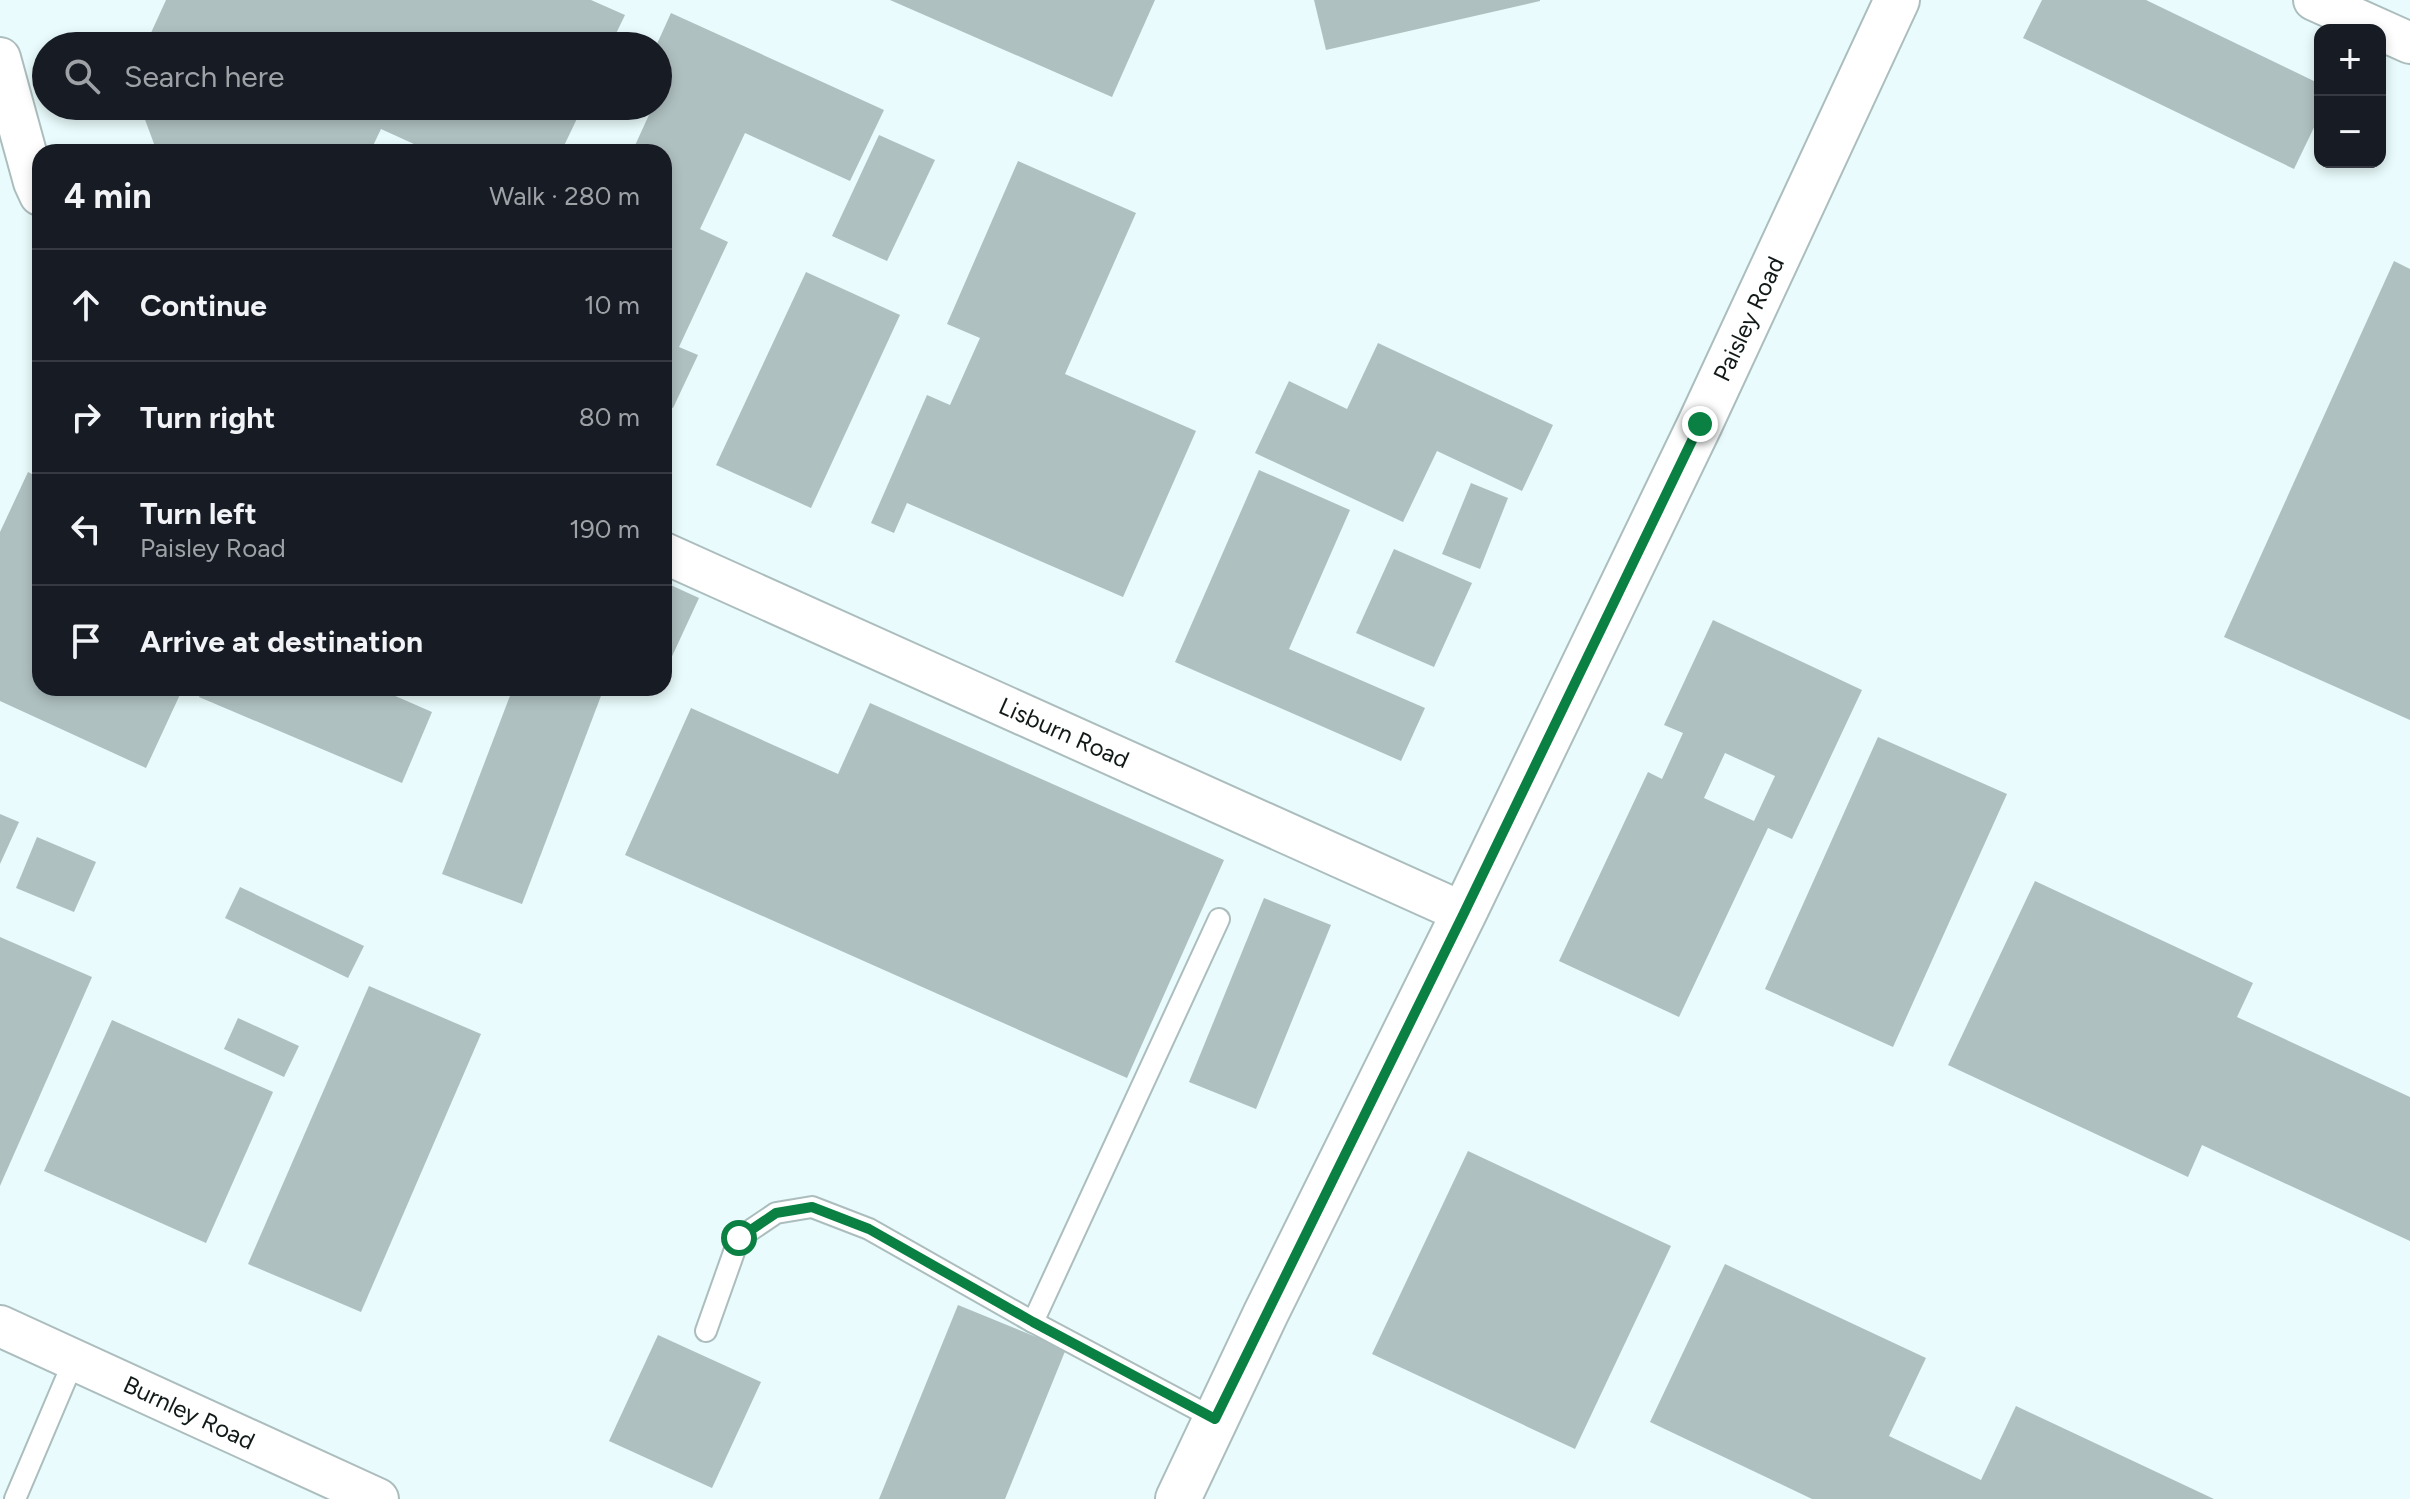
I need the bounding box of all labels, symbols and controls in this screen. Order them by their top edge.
map controls [2314,24,2386,168]
button: + [2314,24,2386,96]
search box [32,32,672,120]
icon: search [60,54,104,98]
text: Search here [124,58,284,95]
button: − [2314,96,2386,168]
text: 4 min [64,176,151,217]
text: Walk · 280 m [489,180,640,212]
street label: Paisley Road [1707,252,1790,386]
icon: ahead [64,283,108,327]
text: Continue [140,287,267,324]
text: 10 m [584,289,640,321]
icon: right [64,395,108,439]
text: Turn right [140,399,275,436]
text: 80 m [579,401,640,433]
route end [1682,406,1718,442]
text: Turn left [140,495,257,532]
icon: left [64,507,108,551]
text: 190 m [569,513,640,545]
text: Paisley Road [140,532,286,564]
icon: arrive [64,619,108,663]
text: Arrive at destination [140,623,423,660]
street label: Lisburn Road [995,691,1134,774]
route start [721,1220,757,1256]
street label: Burnley Road [119,1370,259,1456]

